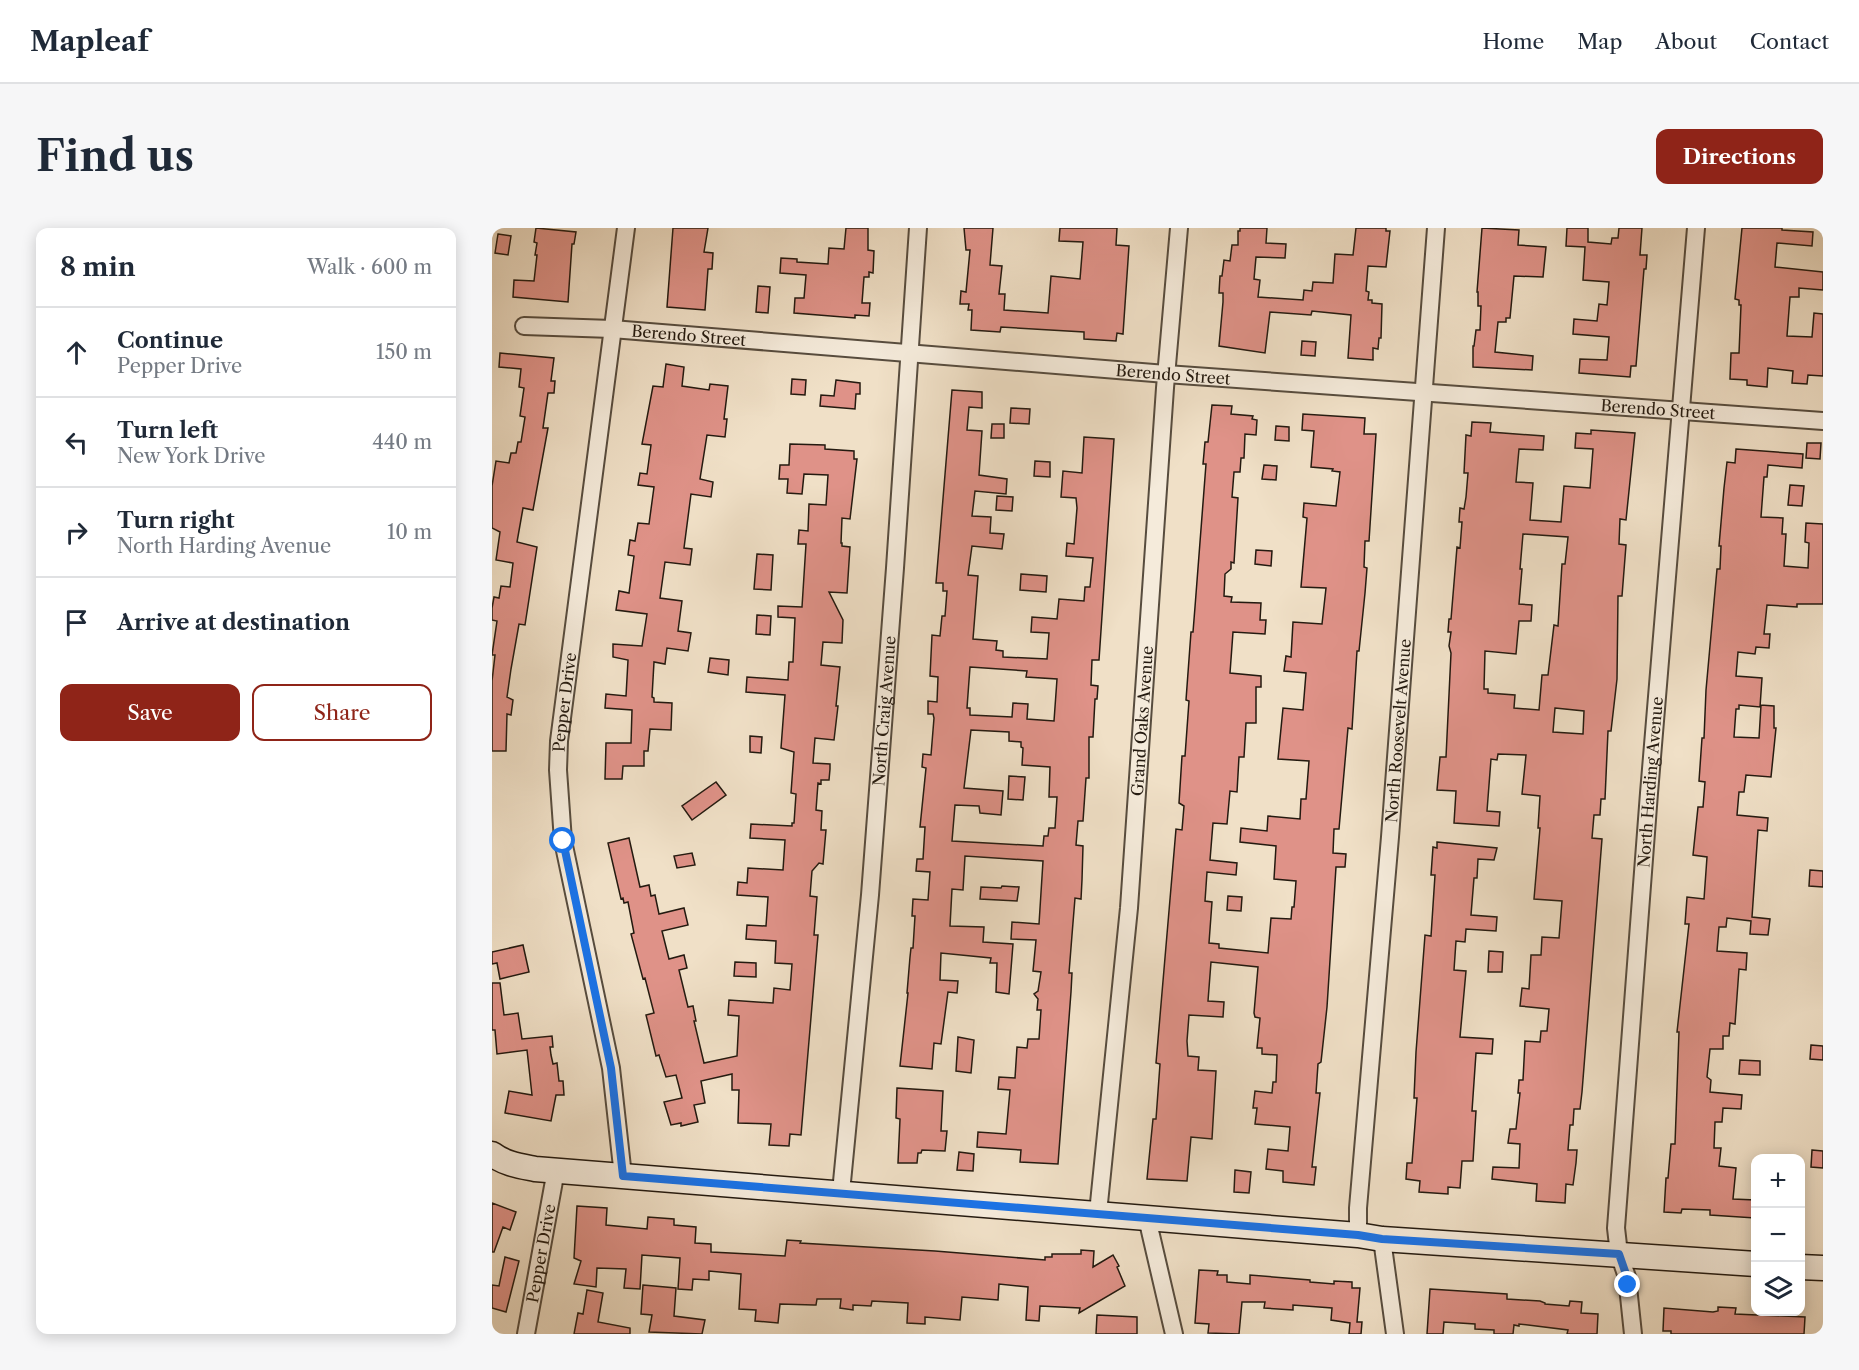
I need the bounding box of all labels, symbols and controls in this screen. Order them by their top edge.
text: Mapleaf [30,24,149,58]
text: Home [1483,29,1544,54]
text: Map [1577,29,1622,54]
text: About [1655,29,1717,54]
text: Contact [1750,29,1829,54]
button: Directions [1656,129,1823,184]
text: Find us [36,130,194,182]
text: 8 min [60,251,136,283]
text: Walk · 600 m [307,255,432,279]
street label: Berendo Street [631,321,747,350]
text: Continue [117,327,223,354]
icon: ahead [60,336,93,369]
text: 150 m [376,340,432,364]
text: Pepper Drive [117,354,242,378]
street label: Berendo Street [1115,360,1231,389]
street label: Berendo Street [1600,395,1716,423]
text: Turn left [117,417,218,444]
icon: left [60,426,93,459]
text: 440 m [372,430,432,454]
text: New York Drive [117,444,265,468]
text: Turn right [117,507,235,534]
icon: right [60,516,93,549]
text: 10 m [387,520,432,544]
text: North Harding Avenue [117,534,331,558]
icon: arrive [60,606,93,639]
text: Arrive at destination [117,609,350,636]
street label: North Craig Avenue [868,635,900,787]
street label: North Roosevelt Avenue [1381,638,1415,823]
street label: Grand Oaks Avenue [1127,645,1157,797]
street label: Pepper Drive [549,651,580,752]
button: Save [60,684,240,741]
button: Share [252,684,432,741]
street label: North Harding Avenue [1633,696,1667,868]
route start [549,827,575,853]
map controls [1751,1154,1805,1316]
button: + [1751,1154,1805,1208]
street label: Pepper Drive [522,1202,560,1304]
button: − [1751,1208,1805,1262]
button: layers [1751,1262,1805,1316]
route end [1614,1271,1640,1297]

